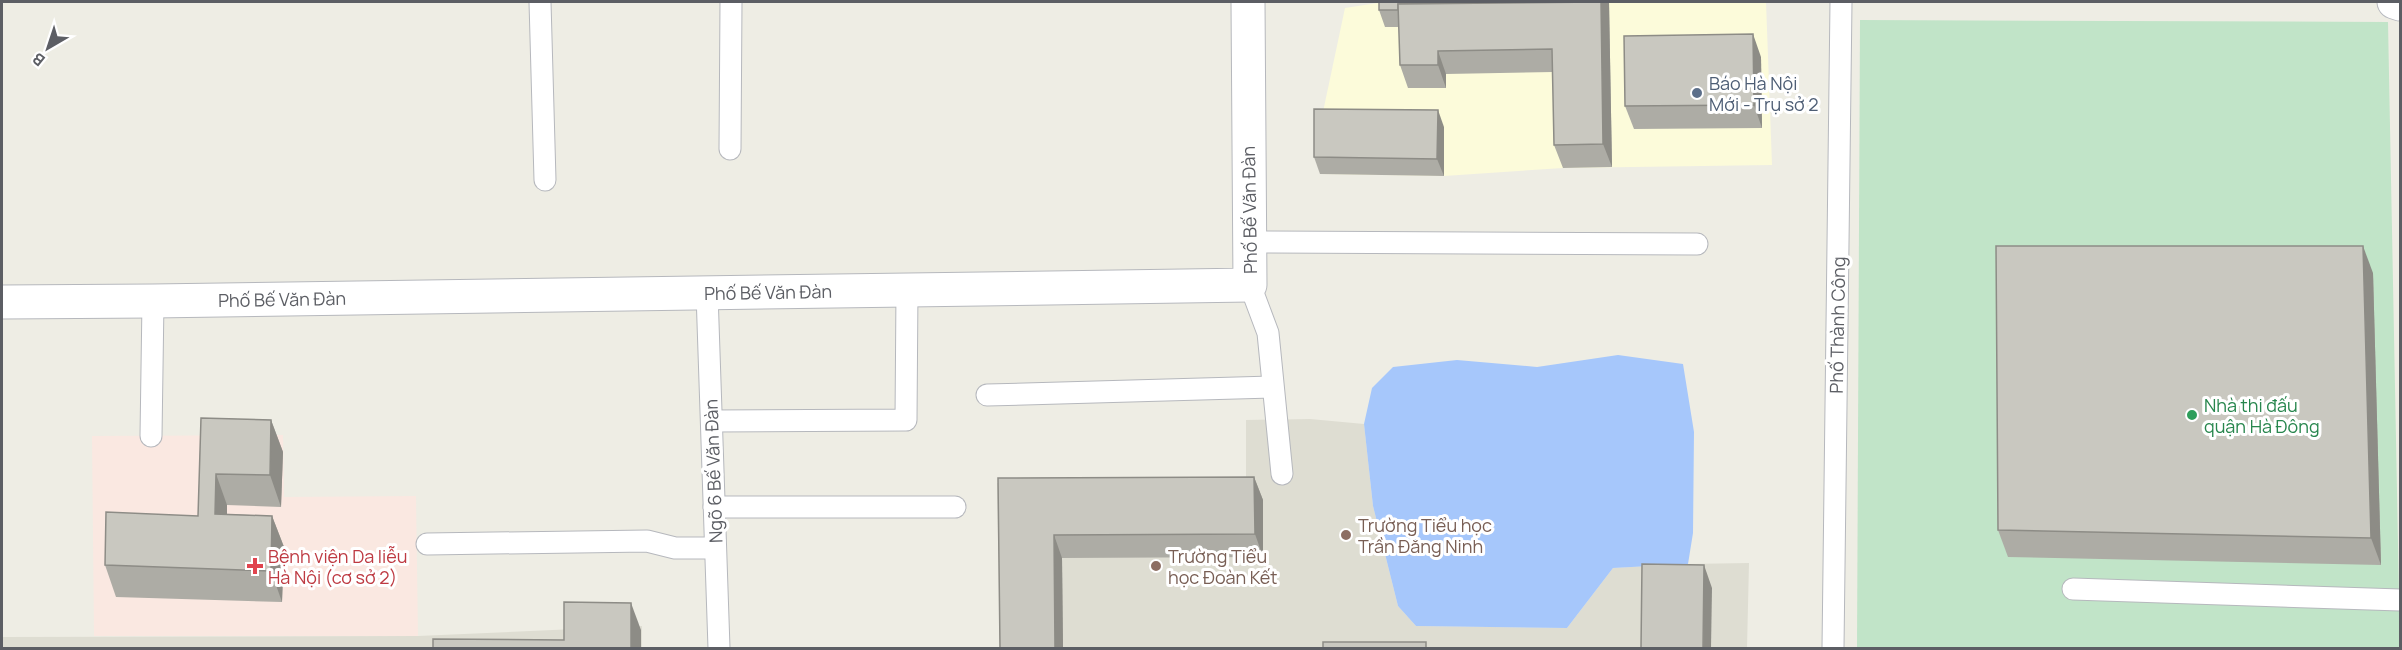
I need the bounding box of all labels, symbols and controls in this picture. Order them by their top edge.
north arrow [18,18,78,78]
text: B [28,48,49,71]
place label: Báo Hà Nội Mới - Trụ sở 2 [1709,71,1819,116]
marker: Báo Hà Nội Mới - Trụ sở 2 [1690,86,1704,100]
street label: Phố Bế Văn Đàn [1236,146,1262,274]
street label: Phố Thành Công [1824,256,1850,394]
street label: Phố Bế Văn Đàn [704,279,832,305]
street label: Phố Bế Văn Đàn [218,286,346,312]
place label: Nhà thi đấu quận Hà Đông [2204,393,2320,438]
street label: Ngõ 6 Bế Văn Đàn [698,399,728,543]
marker: Nhà thi đấu quận Hà Đông [2185,408,2199,422]
place label: Trường Tiểu học Trần Đăng Ninh [1358,513,1492,558]
marker: Trường Tiểu học Trần Đăng Ninh [1339,528,1353,542]
place label: Bệnh viện Da liễu Hà Nội (cơ sở 2) [268,544,407,589]
place label: Trường Tiểu học Đoàn Kết [1168,544,1278,589]
marker: Bệnh viện Da liễu Hà Nội (cơ sở 2) [246,557,264,575]
marker: Trường Tiểu học Đoàn Kết [1149,559,1163,573]

